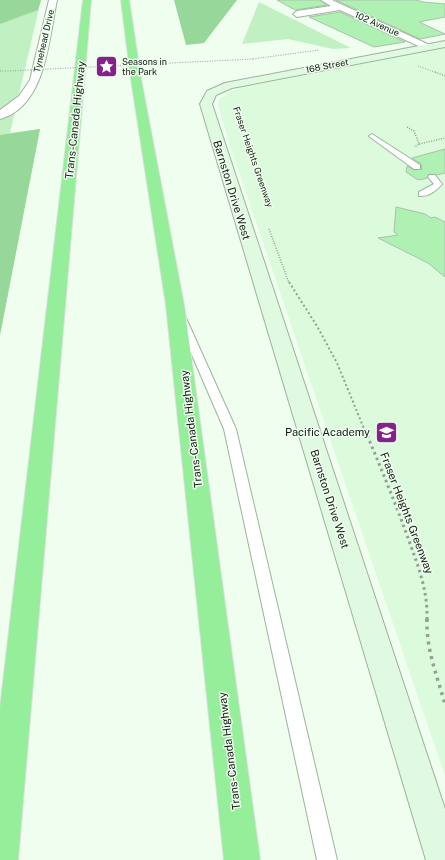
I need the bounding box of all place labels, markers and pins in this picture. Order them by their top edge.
place icon: Seasons in the Park [94,54,120,80]
place label: Seasons in the Park [122,56,167,77]
school or university icon: Pacific Academy [373,419,399,445]
place label: Pacific Academy [285,426,370,438]

